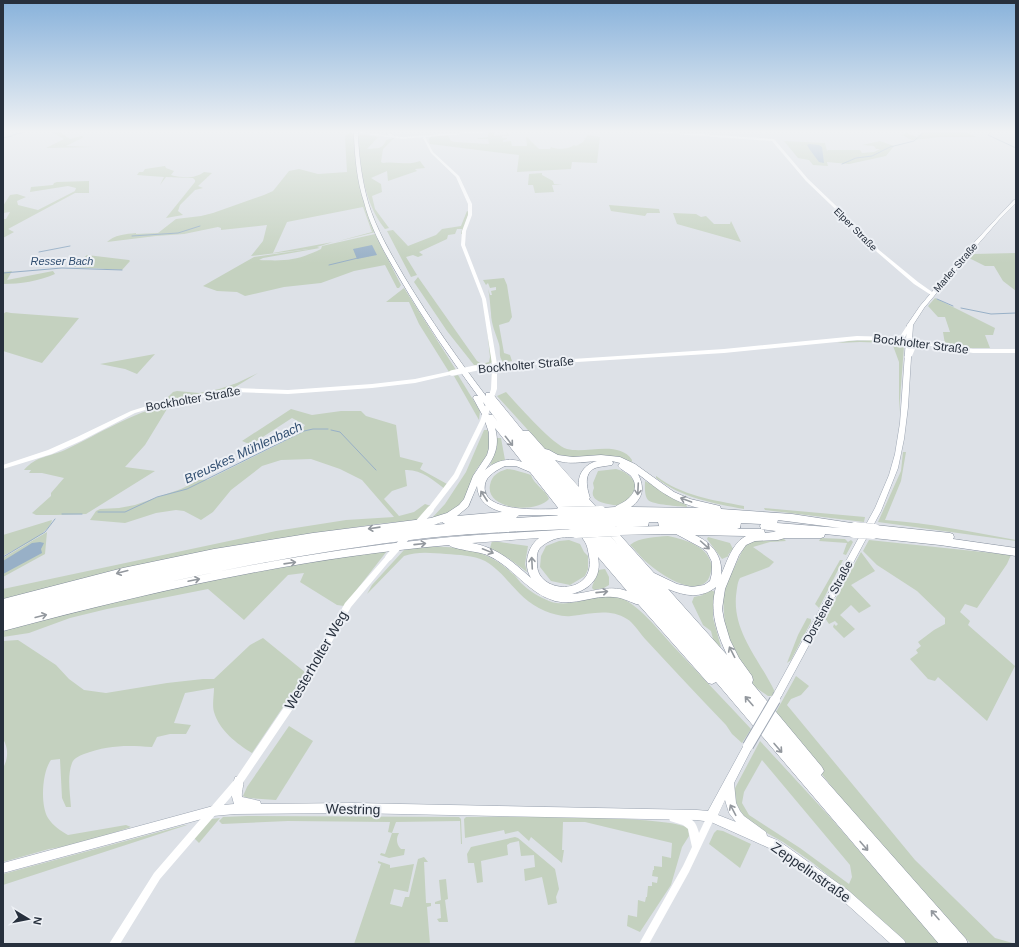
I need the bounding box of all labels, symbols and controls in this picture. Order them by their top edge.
street label: Elper Straße [832,206,880,253]
street label: Marler Straße [931,240,980,294]
water label: Resser Bach [31,255,93,267]
street label: Bockholter Straße [872,331,970,357]
street label: Bockholter Straße [478,354,575,376]
street label: Bockholter Straße [144,384,242,414]
water label: Breuskes Mühlenbach [182,418,305,486]
one-way arrow [504,436,513,446]
one-way arrow [634,482,641,495]
one-way arrow [480,491,488,502]
one-way arrow [680,496,692,504]
one-way arrow [368,524,381,532]
one-way arrow [413,540,426,548]
one-way arrow [700,541,710,550]
one-way arrow [481,548,493,556]
one-way arrow [529,557,536,570]
street label: Dorstener Straße [800,558,856,646]
one-way arrow [283,559,296,567]
one-way arrow [116,569,129,576]
one-way arrow [187,576,200,584]
one-way arrow [595,588,608,596]
street label: Westerholter Weg [281,608,351,712]
one-way arrow [34,612,47,619]
one-way arrow [727,647,735,659]
one-way arrow [744,695,753,706]
one-way arrow [774,743,783,753]
street label: Westring [325,801,381,817]
one-way arrow [729,804,736,816]
street label: Zeppelinstraße [768,839,854,905]
one-way arrow [859,841,868,851]
north arrow [8,899,48,939]
one-way arrow [931,909,940,920]
text: N [31,916,44,926]

